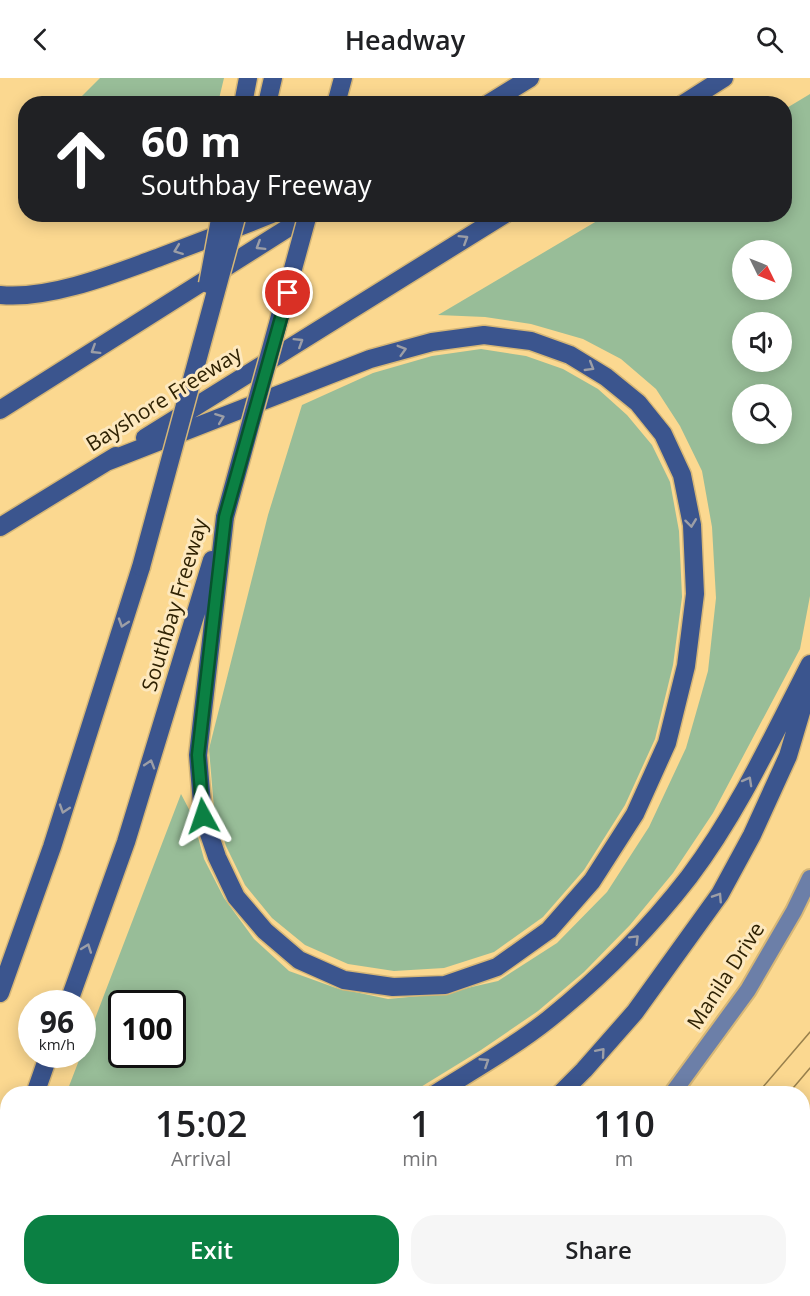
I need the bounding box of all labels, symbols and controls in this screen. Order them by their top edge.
text: Headway [345,21,465,58]
icon: back [24,23,57,56]
icon: search [753,23,786,56]
text: 60 m [141,112,241,169]
icon: ahead [42,120,120,198]
text: Southbay Freeway [141,166,372,203]
one-way arrow [458,235,468,247]
one-way arrow [256,238,266,250]
north arrow [732,240,792,300]
map controls [732,240,792,444]
one-way arrow [173,243,184,255]
pin [262,267,313,318]
icon: arrive [271,276,304,309]
button: sound [732,312,792,372]
one-way arrow [293,338,303,350]
street label: Bayshore Freeway [80,339,247,457]
one-way arrow [91,342,101,354]
one-way arrow [396,345,407,357]
one-way arrow [584,359,594,371]
button: search [732,384,792,444]
one-way arrow [213,413,224,425]
street label: Southbay Freeway [134,514,214,695]
one-way arrow [684,519,696,528]
one-way arrow [118,617,130,628]
one-way arrow [143,759,155,770]
one-way arrow [741,777,752,787]
position arrow [171,784,235,848]
one-way arrow [59,803,72,814]
one-way arrow [711,892,722,903]
street label: Manila Drive [680,916,770,1034]
one-way arrow [628,936,639,947]
one-way arrow [80,944,93,954]
speed limit sign: 100 [108,990,186,1068]
text: 96 [40,1001,74,1042]
text: km/h [39,1034,75,1054]
one-way arrow [594,1048,605,1059]
one-way arrow [479,1058,489,1070]
text: 15:02 [155,1099,247,1148]
text: 1 [410,1099,431,1148]
text: 110 [593,1099,655,1148]
text: Arrival [171,1145,231,1172]
text: min [402,1145,438,1172]
text: m [615,1145,633,1172]
button: Exit [24,1215,399,1284]
button: Share [411,1215,786,1284]

